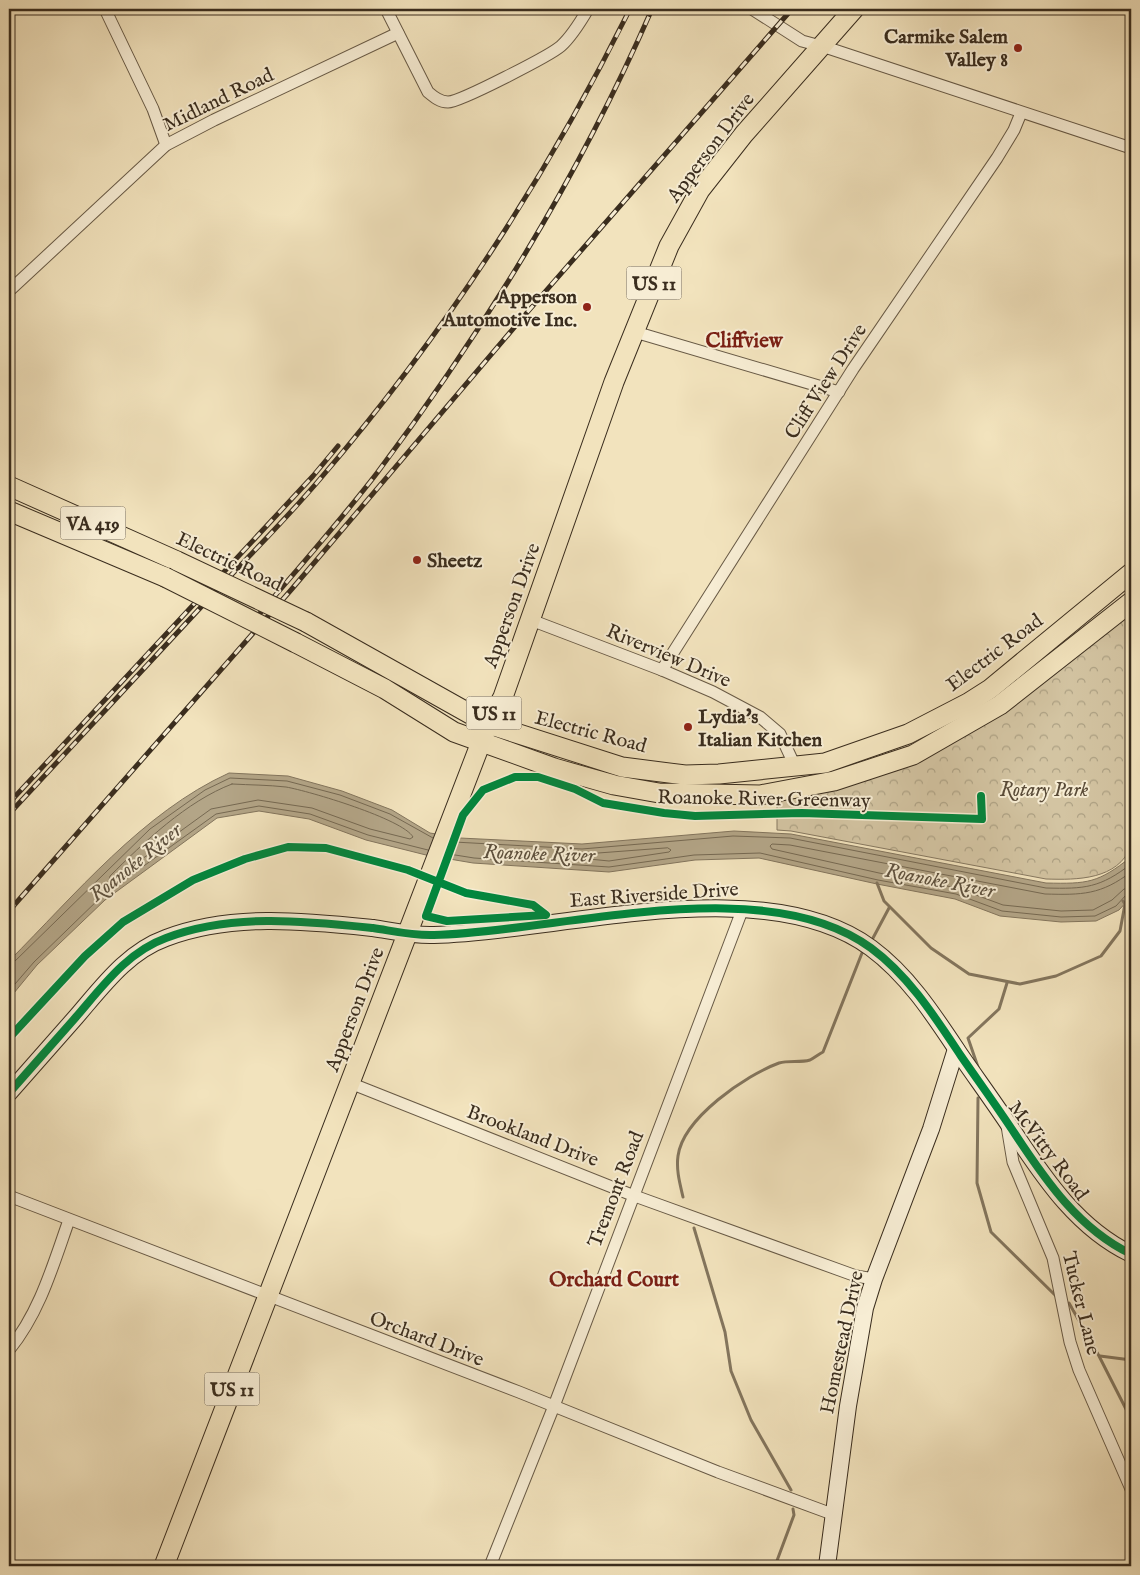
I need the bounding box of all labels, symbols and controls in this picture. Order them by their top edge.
place label: Carmike Salem Valley 8 [884,25,1009,73]
marker: Carmike Salem Valley 8 [1012,42,1024,54]
street label: Midland Road [159,63,278,138]
street label: Apperson Drive [661,88,761,209]
road number: US 11 [626,266,682,300]
place label: Apperson Automotive Inc. [442,285,577,333]
marker: Apperson Automotive Inc. [581,301,593,313]
street label: Cliff View Drive [780,319,873,444]
district label: Cliffview [705,328,784,355]
road number: VA 419 [61,506,126,540]
street label: Electric Road [172,527,287,598]
street label: Apperson Drive [478,540,547,672]
place label: Sheetz [427,549,483,574]
marker: Sheetz [411,554,423,566]
street label: Electric Road [942,609,1048,698]
street label: Riverview Drive [602,619,735,694]
road number: US 11 [466,696,522,730]
place label: Lydia's Italian Kitchen [698,705,822,753]
street label: Electric Road [532,706,650,759]
marker: Lydia's Italian Kitchen [682,721,694,733]
park label: Rotary Park [1000,778,1088,803]
street label: Roanoke River Greenway [657,785,871,814]
water label: Roanoke River [84,817,188,909]
water label: Roanoke River [483,839,596,870]
water label: Roanoke River [882,858,998,906]
street label: East Riverside Drive [569,877,740,914]
street label: Apperson Drive [320,944,391,1076]
street label: McVitty Road [1002,1096,1094,1206]
street label: Brookland Drive [463,1100,602,1173]
street label: Tremont Road [583,1127,650,1251]
street label: Tucker Lane [1056,1249,1105,1358]
district label: Orchard Court [549,1267,680,1294]
street label: Homestead Drive [815,1269,870,1416]
street label: Orchard Drive [366,1306,487,1373]
road number: US 11 [204,1372,260,1406]

